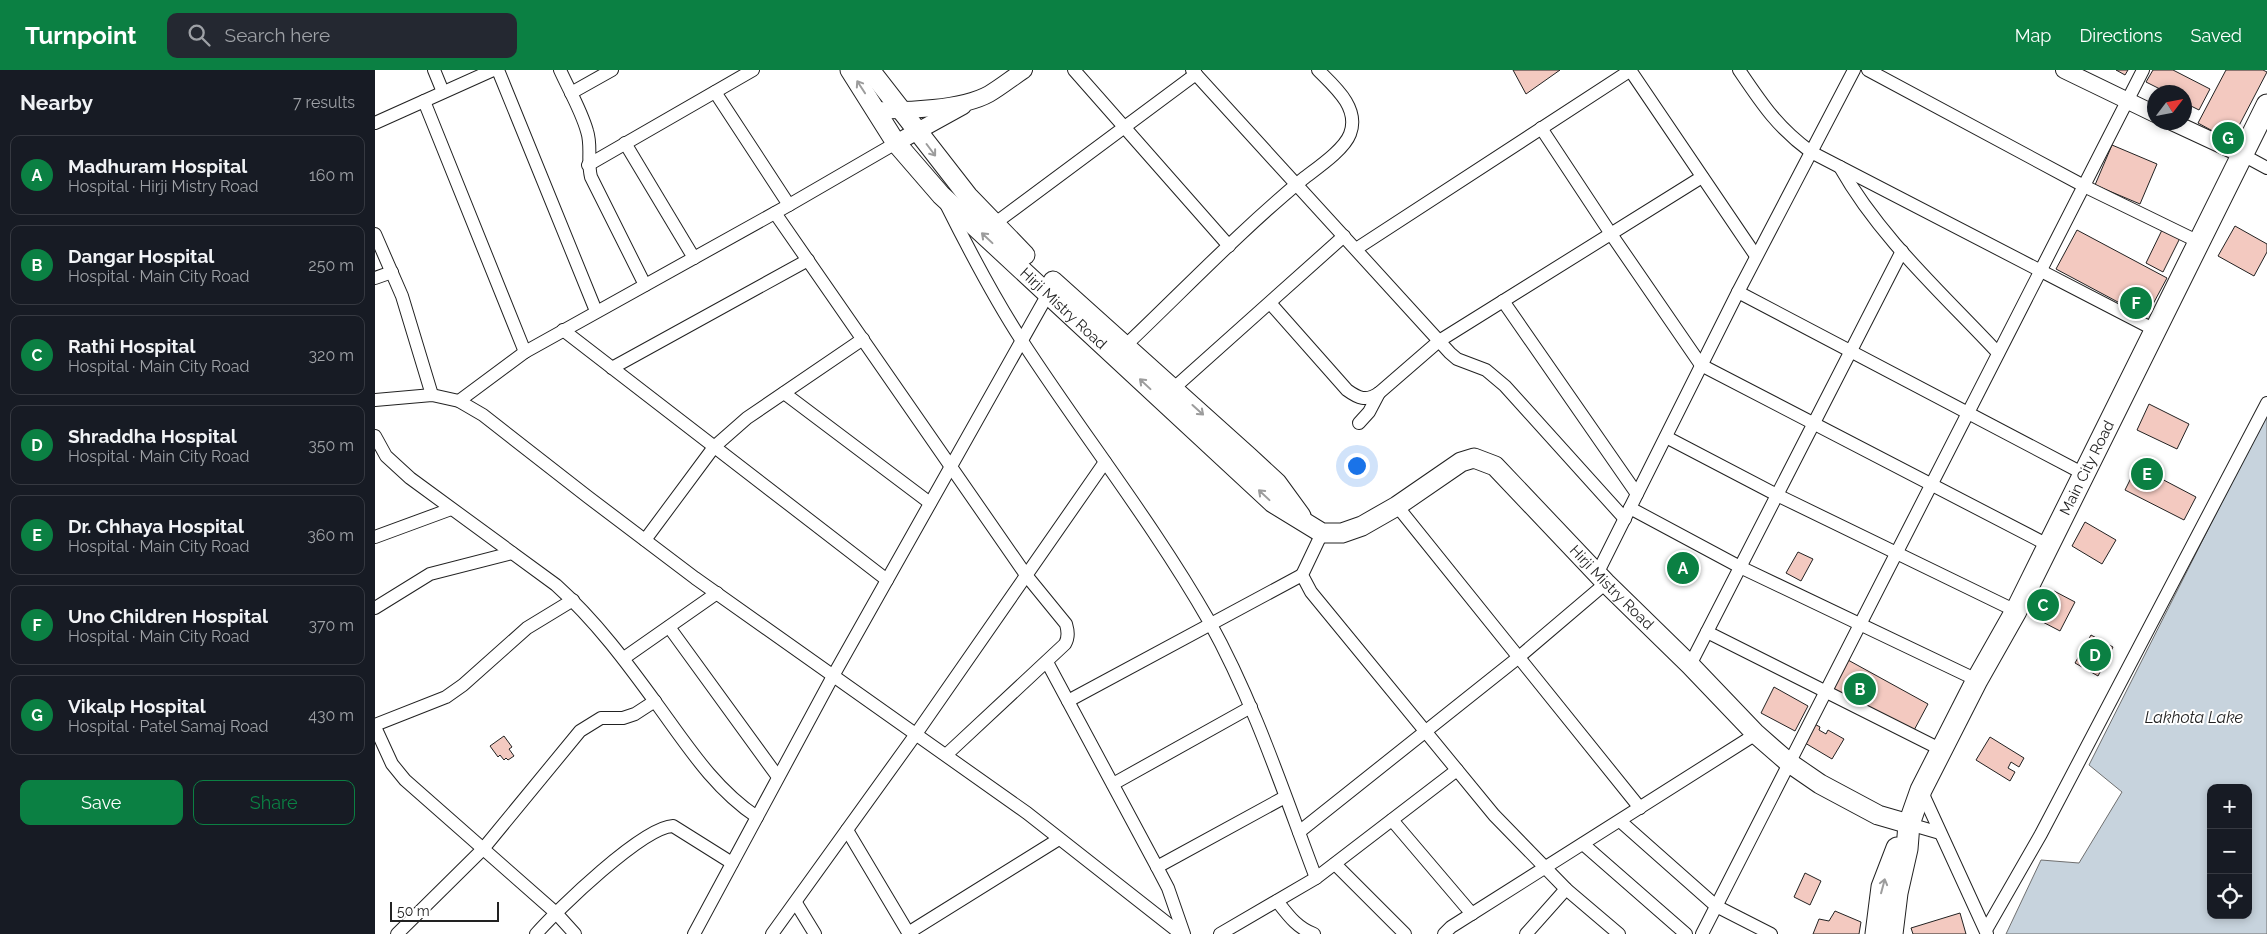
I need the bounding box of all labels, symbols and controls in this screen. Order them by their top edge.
search box [167,13,517,58]
text: Turnpoint [25,21,137,50]
icon: search [185,21,213,49]
text: Search here [225,24,330,46]
text: Map [2015,25,2051,46]
text: Directions [2079,25,2163,46]
text: Saved [2191,25,2242,46]
one-way arrow [856,81,866,95]
north arrow [2147,85,2192,130]
text: Nearby [20,90,93,115]
text: 7 results [293,93,355,112]
pin: G [2212,119,2244,157]
one-way arrow [926,143,936,157]
text: Madhuram Hospital [68,155,247,177]
text: A [32,166,42,185]
text: 160 m [309,166,354,185]
text: Hospital · Hirji Mistry Road [68,177,258,196]
one-way arrow [981,232,994,244]
text: Dangar Hospital [68,245,214,267]
text: B [32,256,42,275]
text: 250 m [308,256,354,275]
street label: Hirji Mistry Road [1016,264,1110,353]
text: Hospital · Main City Road [68,267,250,286]
pin: F [2120,284,2152,322]
text: Rathi Hospital [68,335,195,357]
text: C [32,346,42,365]
text: 320 m [309,346,354,365]
text: Hospital · Main City Road [68,357,250,376]
one-way arrow [1138,378,1151,390]
one-way arrow [1191,404,1204,416]
street label: Main City Road [2056,418,2118,518]
text: Shraddha Hospital [68,425,237,447]
text: D [31,436,43,455]
text: 350 m [308,436,354,455]
text: Hospital · Main City Road [68,447,250,466]
your location [1344,453,1370,479]
pin: E [2131,455,2163,493]
one-way arrow [1257,489,1270,501]
text: Dr. Chhaya Hospital [68,515,244,537]
text: E [32,526,42,545]
text: 360 m [307,526,354,545]
text: Hospital · Main City Road [68,537,250,556]
street label: Hirji Mistry Road [1566,541,1657,633]
pin: A [1667,549,1699,587]
pin: C [2027,586,2059,624]
text: Uno Children Hospital [68,605,268,627]
text: F [32,616,42,635]
text: 370 m [308,616,354,635]
text: Hospital · Main City Road [68,627,250,646]
pin: D [2079,636,2111,674]
pin: B [1844,670,1876,708]
text: Vikalp Hospital [68,695,206,717]
text: G [31,706,43,725]
text: 430 m [308,706,354,725]
water label: Lakhota Lake [2145,708,2244,727]
text: Hospital · Patel Samaj Road [68,717,268,736]
button: Save [20,780,183,825]
button: Share [193,780,355,825]
map controls [2207,784,2252,919]
button: + [2207,784,2252,829]
button: − [2207,829,2252,874]
button: locate [2207,874,2252,919]
one-way arrow [1879,878,1888,894]
scale bar [390,899,499,922]
text: 50 m [397,903,430,919]

